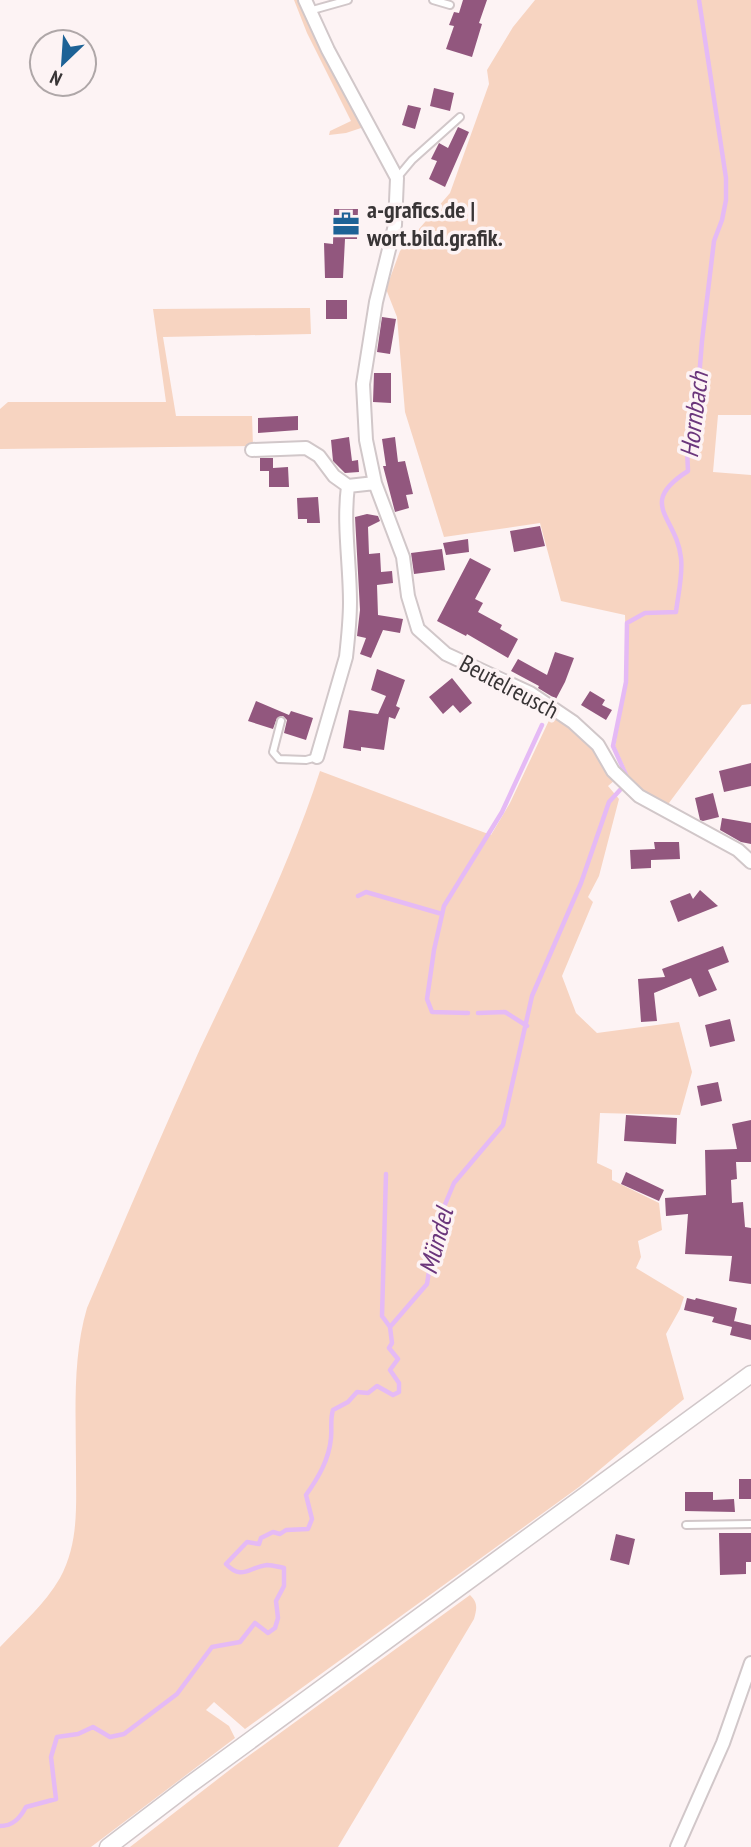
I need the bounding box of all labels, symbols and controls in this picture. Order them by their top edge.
north arrow [28,28,98,98]
text: N [46,65,66,91]
place label: a-grafics.de | wort.bild.grafik. [366,194,503,253]
office icon: a-grafics.de | wort.bild.grafik. [331,209,361,239]
water label: Hornbach [672,369,715,460]
street label: Beutelreusch [454,648,564,726]
water label: Mündel [411,1201,461,1278]

